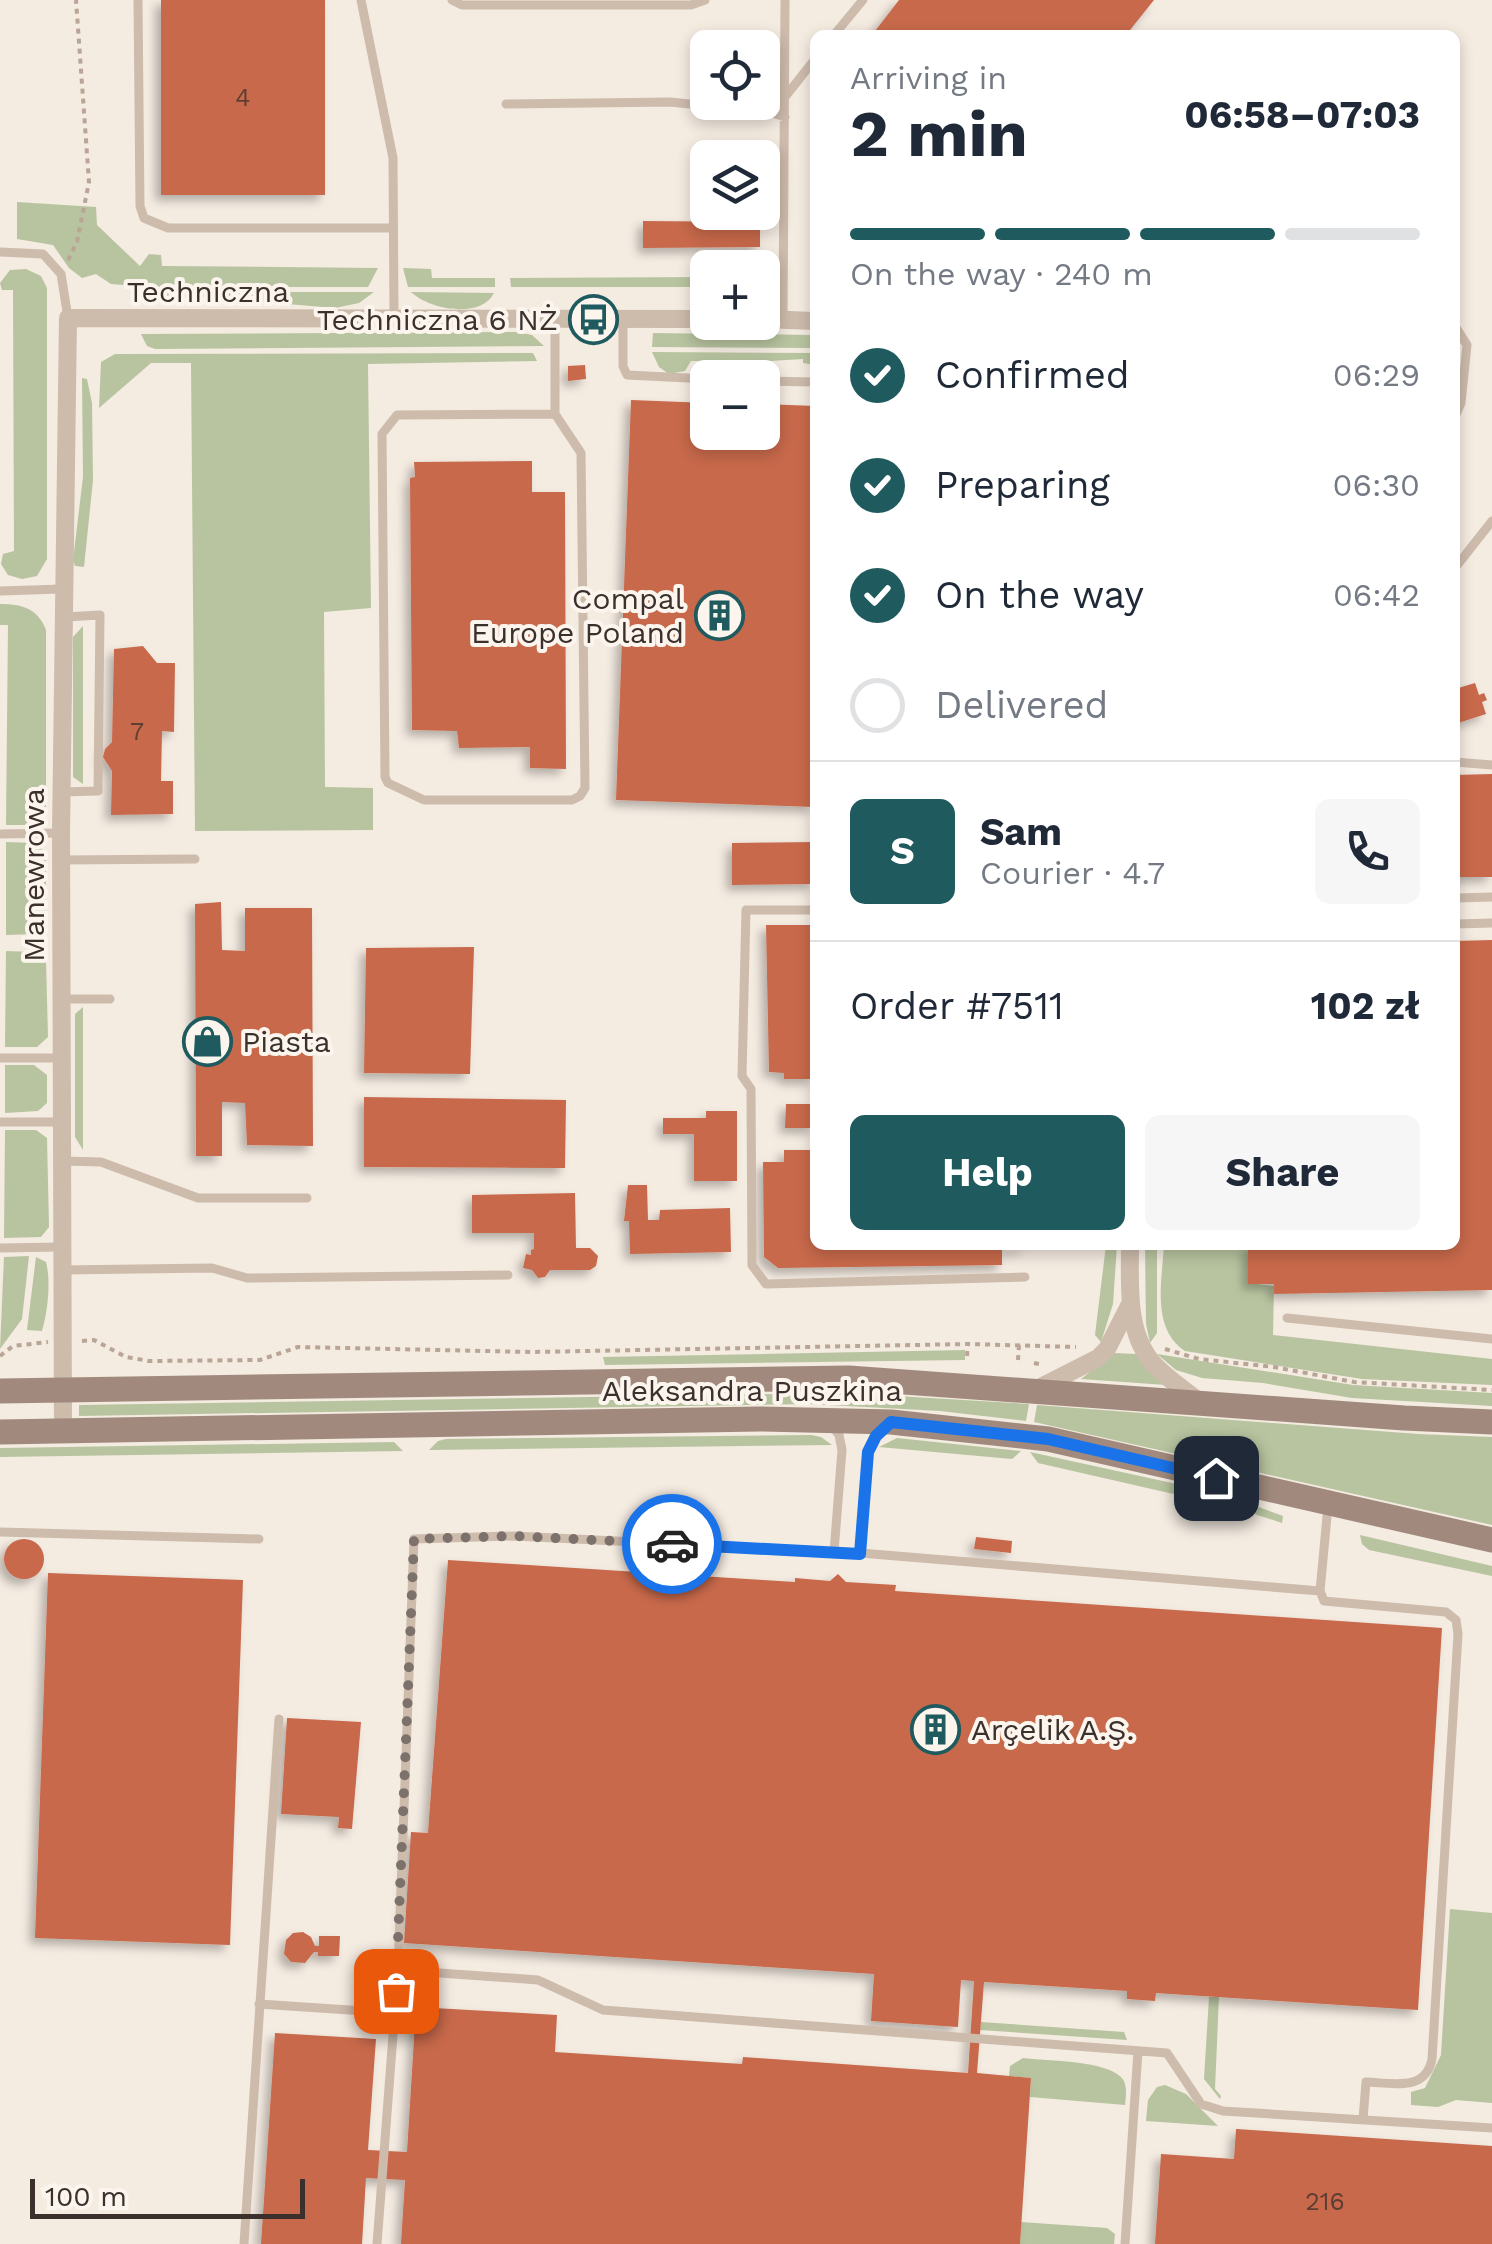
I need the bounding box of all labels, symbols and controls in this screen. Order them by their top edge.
map controls [690,30,780,450]
button: locate [690,30,780,120]
text: Arriving in [850,59,1007,97]
house number: 4 [235,83,251,112]
text: 06:58–07:03 [1184,93,1420,137]
text: 2 min [850,96,1028,172]
button: layers [690,140,780,230]
button: + [690,250,780,340]
text: On the way · 240 m [850,255,1153,293]
street label: Techniczna [127,274,289,309]
bus stop icon: Techniczna 6 NŻ [567,294,619,346]
place label: Techniczna 6 NŻ [317,302,558,337]
icon: check [850,348,905,403]
text: Confirmed [935,353,1130,397]
text: 06:29 [1333,356,1420,394]
button: − [690,360,780,450]
icon: check [850,458,905,513]
text: Preparing [935,463,1110,507]
text: 06:30 [1333,466,1420,504]
icon: check [850,568,905,623]
text: On the way [935,573,1144,617]
text: 06:42 [1333,576,1420,614]
place label: Compal Europe Poland [471,581,684,650]
building icon: Compal Europe Poland [693,590,745,642]
text: Delivered [935,683,1108,727]
house number: 7 [130,717,144,746]
street label: Manewrowa [16,788,51,962]
button: phone [1315,799,1420,904]
text: Sam [980,810,1062,854]
text: S [890,829,915,873]
text: Courier · 4.7 [980,854,1165,892]
text: Order #7511 [850,984,1064,1028]
text: 102 zł [1311,984,1420,1028]
shop icon: Piasta [181,1016,233,1068]
place label: Piasta [242,1024,331,1059]
button: Help [850,1115,1125,1230]
button: Share [1145,1115,1420,1230]
street label: Aleksandra Puszkina [602,1373,902,1408]
pin [1174,1436,1259,1521]
icon: home [1189,1451,1244,1506]
courier [622,1494,722,1594]
icon: car [645,1517,700,1572]
building icon: Arçelik A.Ş. [910,1704,962,1756]
place label: Arçelik A.Ş. [971,1712,1135,1747]
pin [354,1949,439,2034]
icon: bag [369,1964,424,2019]
scale bar [30,2174,305,2218]
text: 100 m [45,2180,127,2213]
house number: 216 [1305,2187,1345,2216]

